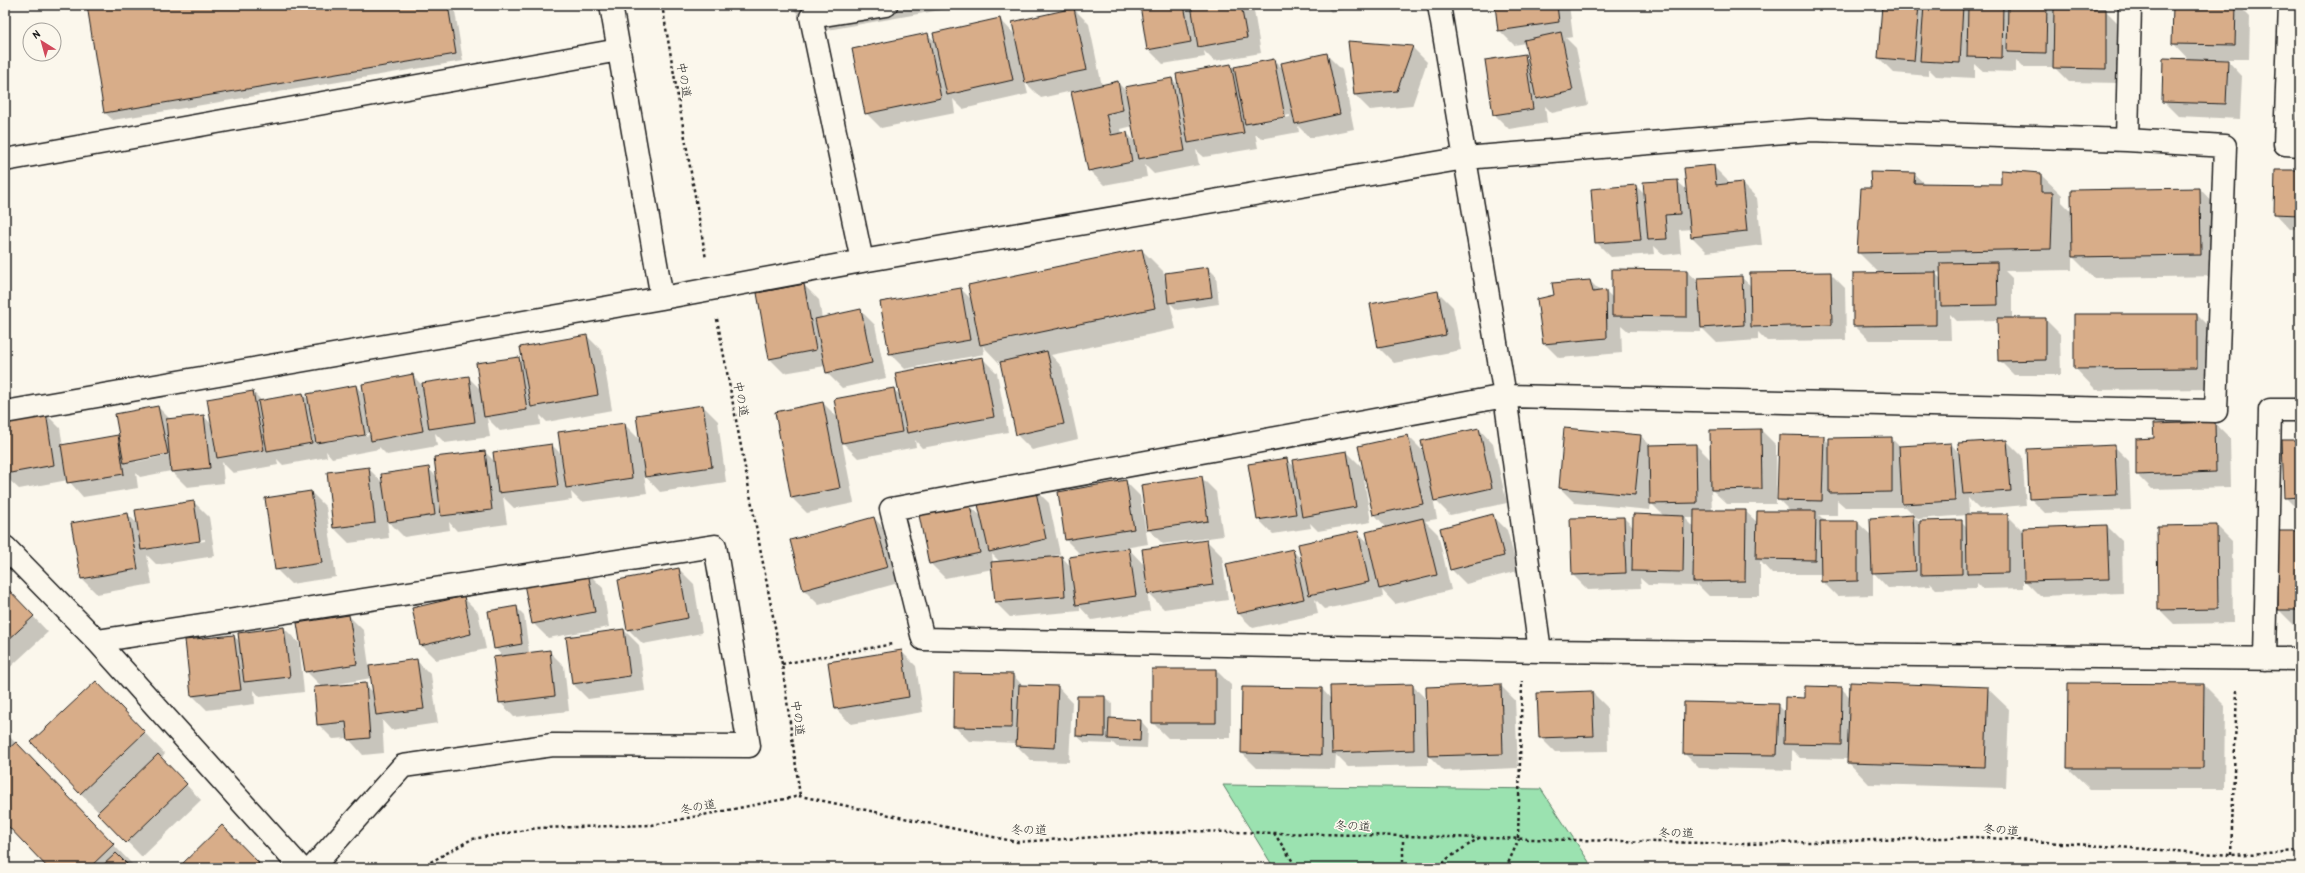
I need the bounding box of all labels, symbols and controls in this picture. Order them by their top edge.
north arrow [22,22,62,62]
text: N [29,27,43,41]
street label: 中の道 [673,61,696,99]
street label: 中の道 [730,380,753,418]
street label: 中の道 [788,699,809,737]
street label: 冬の道 [679,795,717,818]
street label: 冬の道 [1335,816,1371,835]
street label: 冬の道 [1982,820,2020,839]
street label: 冬の道 [1011,821,1047,838]
street label: 冬の道 [1658,824,1694,841]

